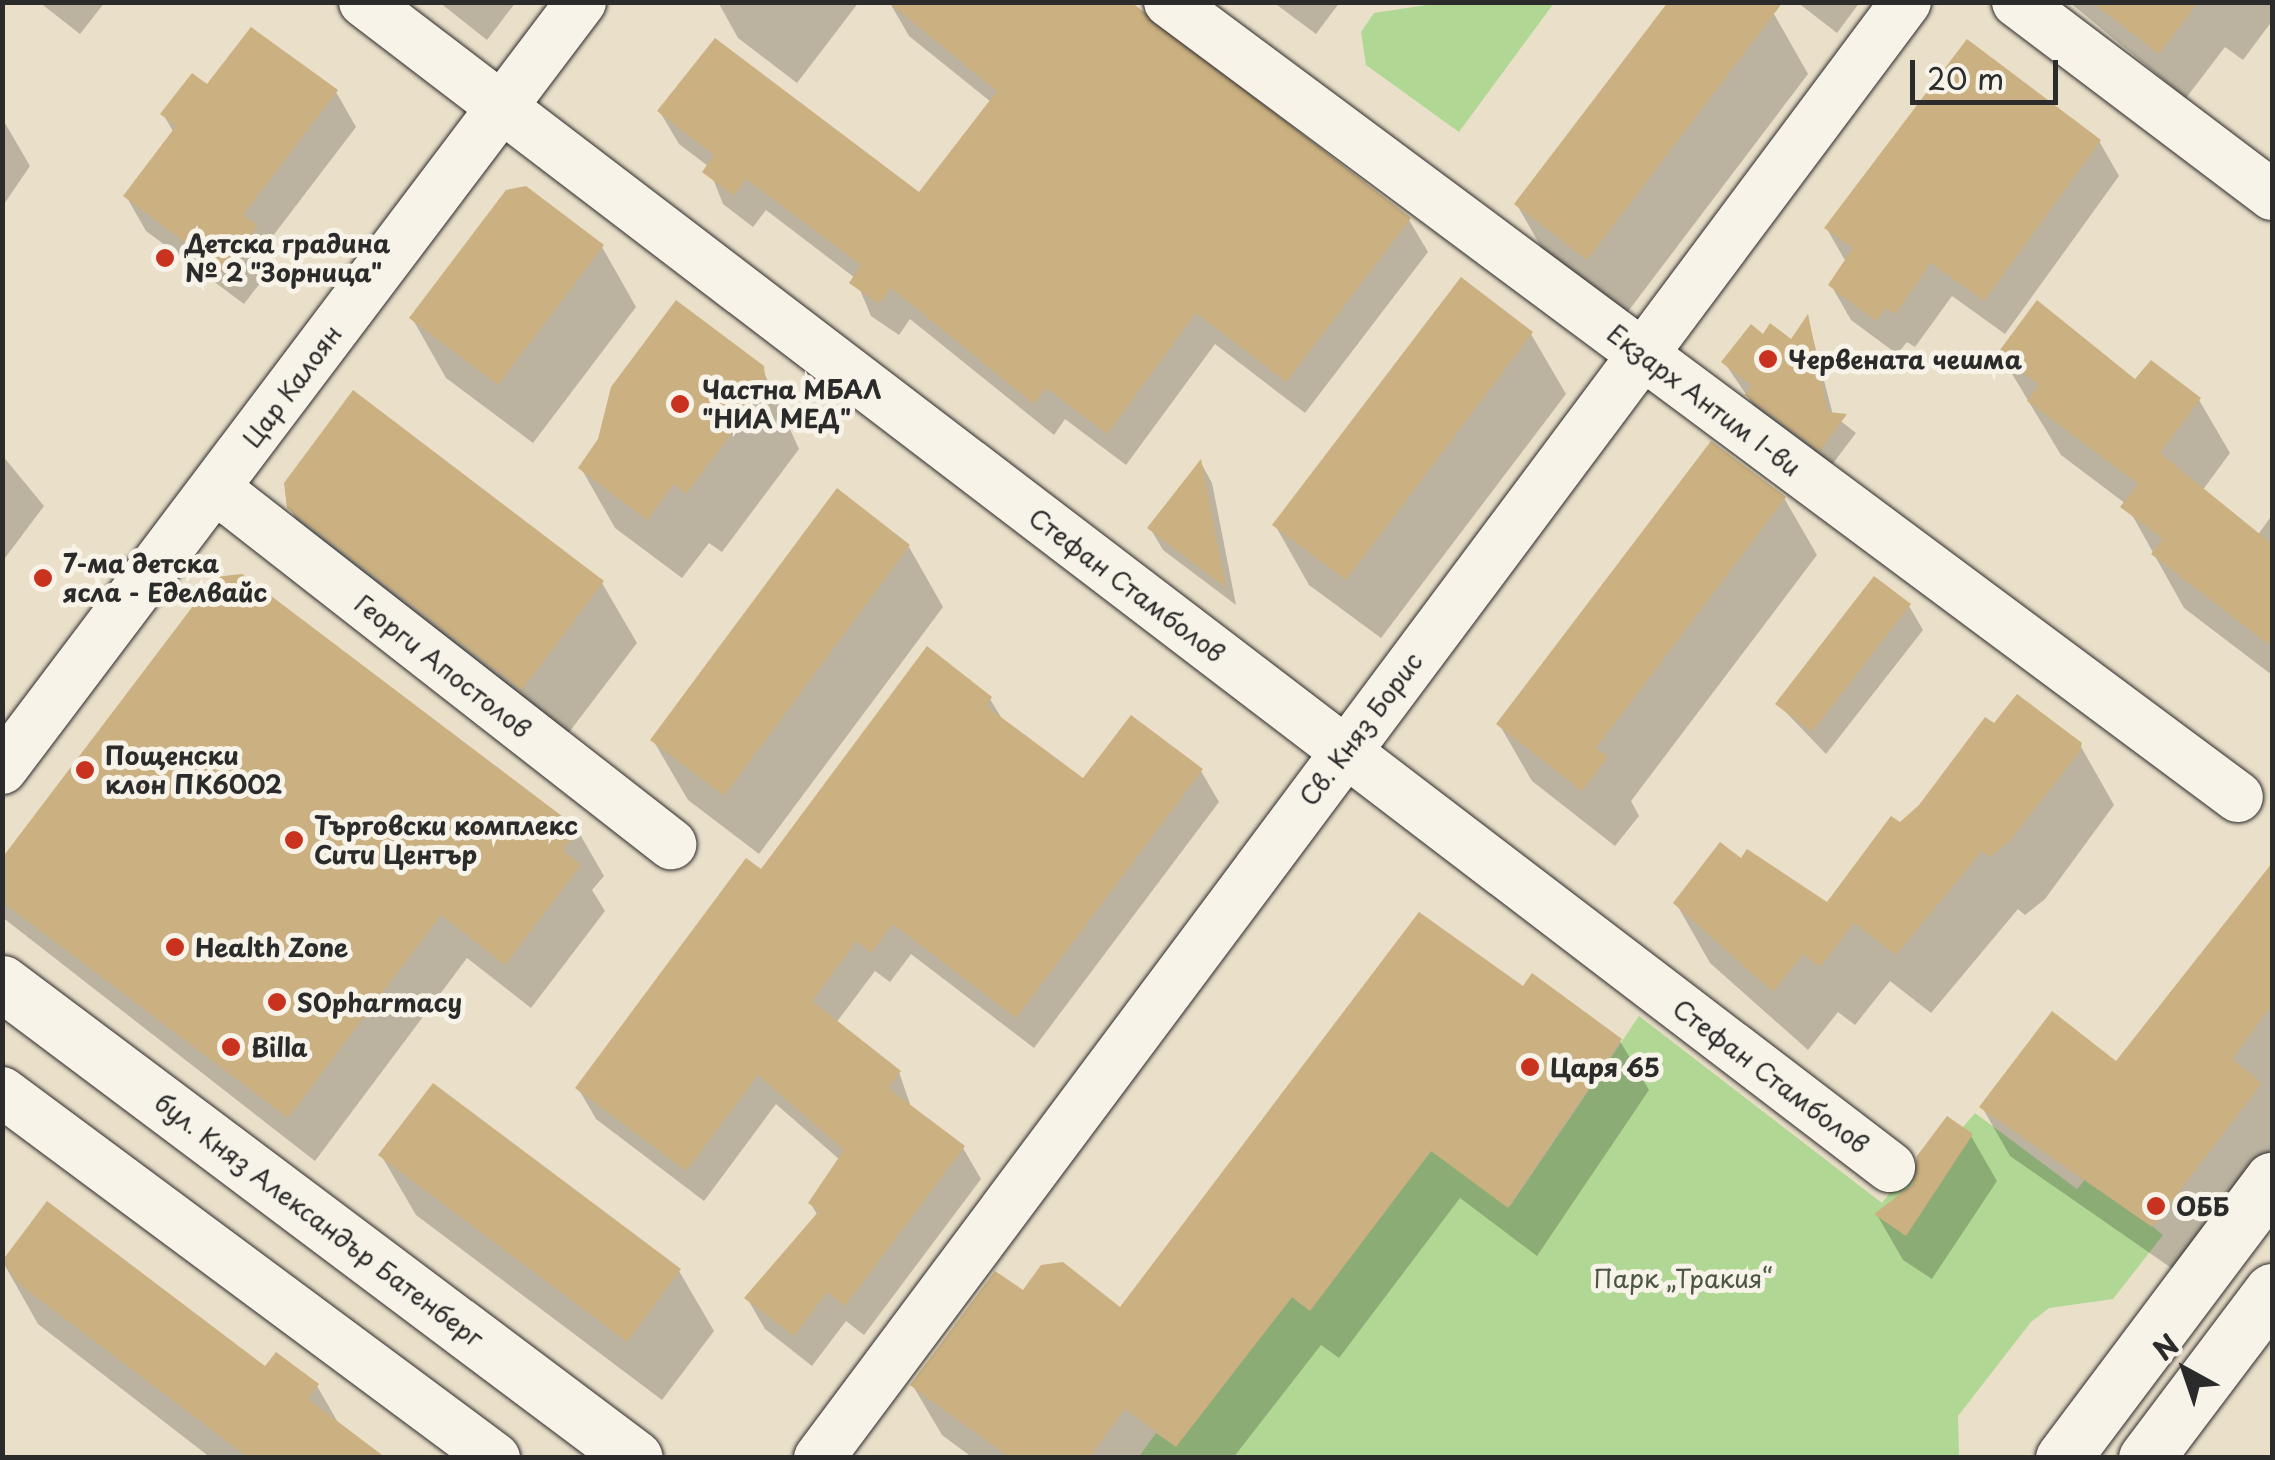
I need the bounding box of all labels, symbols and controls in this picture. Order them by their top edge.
scale bar [1915,40,2062,102]
text: 20 m [1927,55,2004,100]
place label: Детска градина № 2 "Зорница" [185,229,393,288]
marker: Детска градина № 2 "Зорница" [154,247,176,269]
street label: Цар Калоян [236,318,348,454]
street label: Екзарх Антим I-ви [1602,318,1806,482]
place label: Червената чешма [1788,344,2023,374]
marker: Червената чешма [1757,348,1779,370]
place label: Частна МБАЛ "НИА МЕД" [702,375,883,434]
marker: Частна МБАЛ "НИА МЕД" [667,391,693,417]
street label: Стефан Стамболов [1023,501,1231,669]
place label: 7-ма детска ясла - Еделвайс [63,549,269,608]
marker: 7-ма детска ясла - Еделвайс [32,567,54,589]
street label: Георги Апостолов [349,588,537,744]
street label: Св. Княз Борис [1294,646,1428,812]
place label: Пощенски клон ПК6002 [105,741,281,800]
marker: Пощенски клон ПК6002 [74,759,96,781]
place label: Търговски комплекс Сити Център [314,811,581,870]
marker: Търговски комплекс Сити Център [283,829,305,851]
place label: Health Zone [195,932,349,962]
marker: Health Zone [164,936,186,958]
place label: SOpharmacy [297,987,462,1017]
marker: SOpharmacy [266,991,288,1013]
street label: Стефан Стамболов [1667,992,1875,1160]
place label: Billa [251,1032,308,1062]
marker: Billa [220,1036,242,1058]
place label: Царя 65 [1550,1052,1659,1082]
marker: Царя 65 [1519,1056,1541,1078]
street label: бул. Княз Александър Батенберг [149,1087,489,1353]
place label: ОББ [2176,1191,2230,1221]
marker: ОББ [2145,1195,2167,1217]
park label: Парк „Тракия“ [1594,1263,1772,1293]
north arrow [2135,1320,2235,1420]
text: N [2143,1323,2188,1370]

